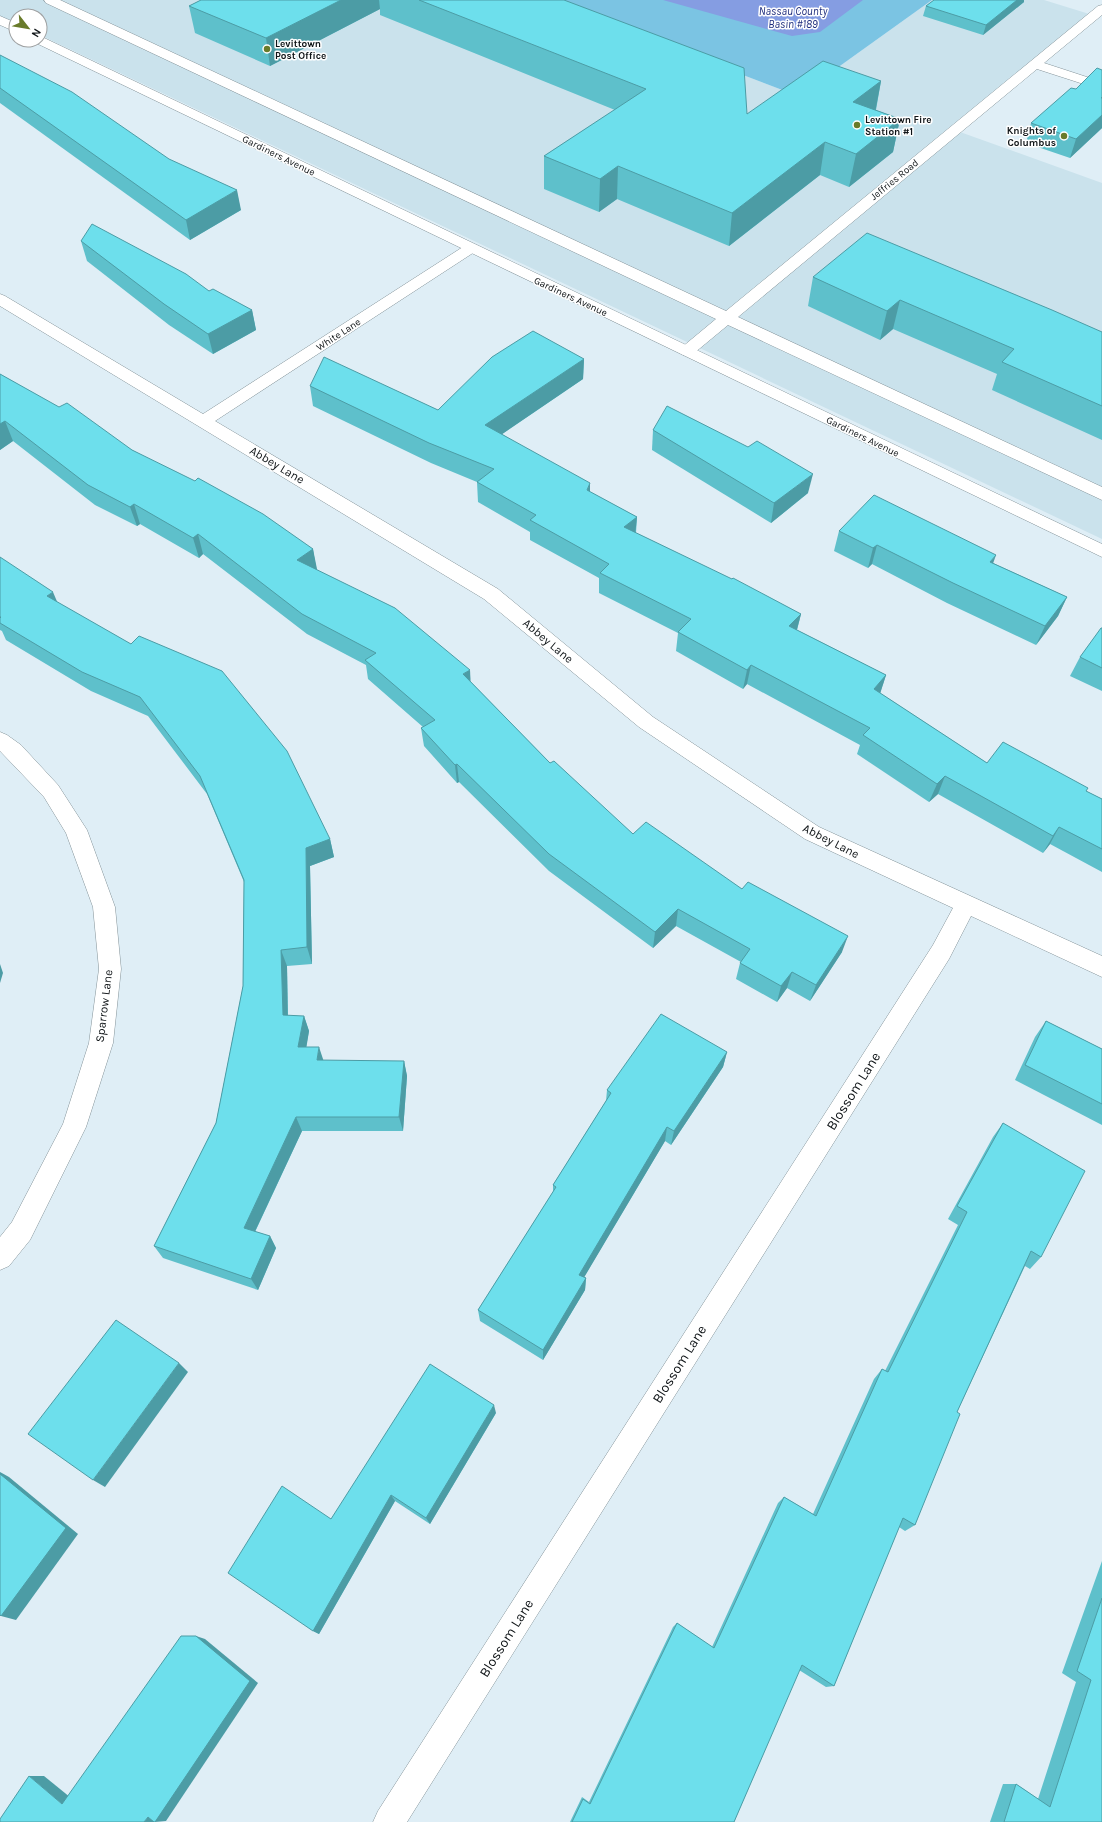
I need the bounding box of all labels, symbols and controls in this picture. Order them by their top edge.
water label: Nassau County Basin #189 [759,5,828,31]
north arrow [8,8,48,48]
text: N [29,26,44,40]
place label: Levittown Post Office [275,38,326,62]
marker: Levittown Post Office [262,44,272,54]
place label: Levittown Fire Station #1 [865,114,932,138]
marker: Levittown Fire Station #1 [852,120,862,130]
place label: Knights of Columbus [1007,125,1056,149]
marker: Knights of Columbus [1059,131,1069,141]
street label: Gardiners Avenue [240,133,317,179]
street label: Jeffries Road [868,157,921,203]
street label: Gardiners Avenue [532,275,609,319]
street label: White Lane [314,316,363,354]
street label: Gardiners Avenue [824,414,901,460]
street label: Abbey Lane [247,443,307,487]
street label: Abbey Lane [520,616,576,666]
street label: Abbey Lane [800,821,862,861]
street label: Sparrow Lane [93,969,115,1043]
street label: Blossom Lane [823,1049,884,1133]
street label: Blossom Lane [649,1322,710,1406]
street label: Blossom Lane [476,1596,537,1680]

